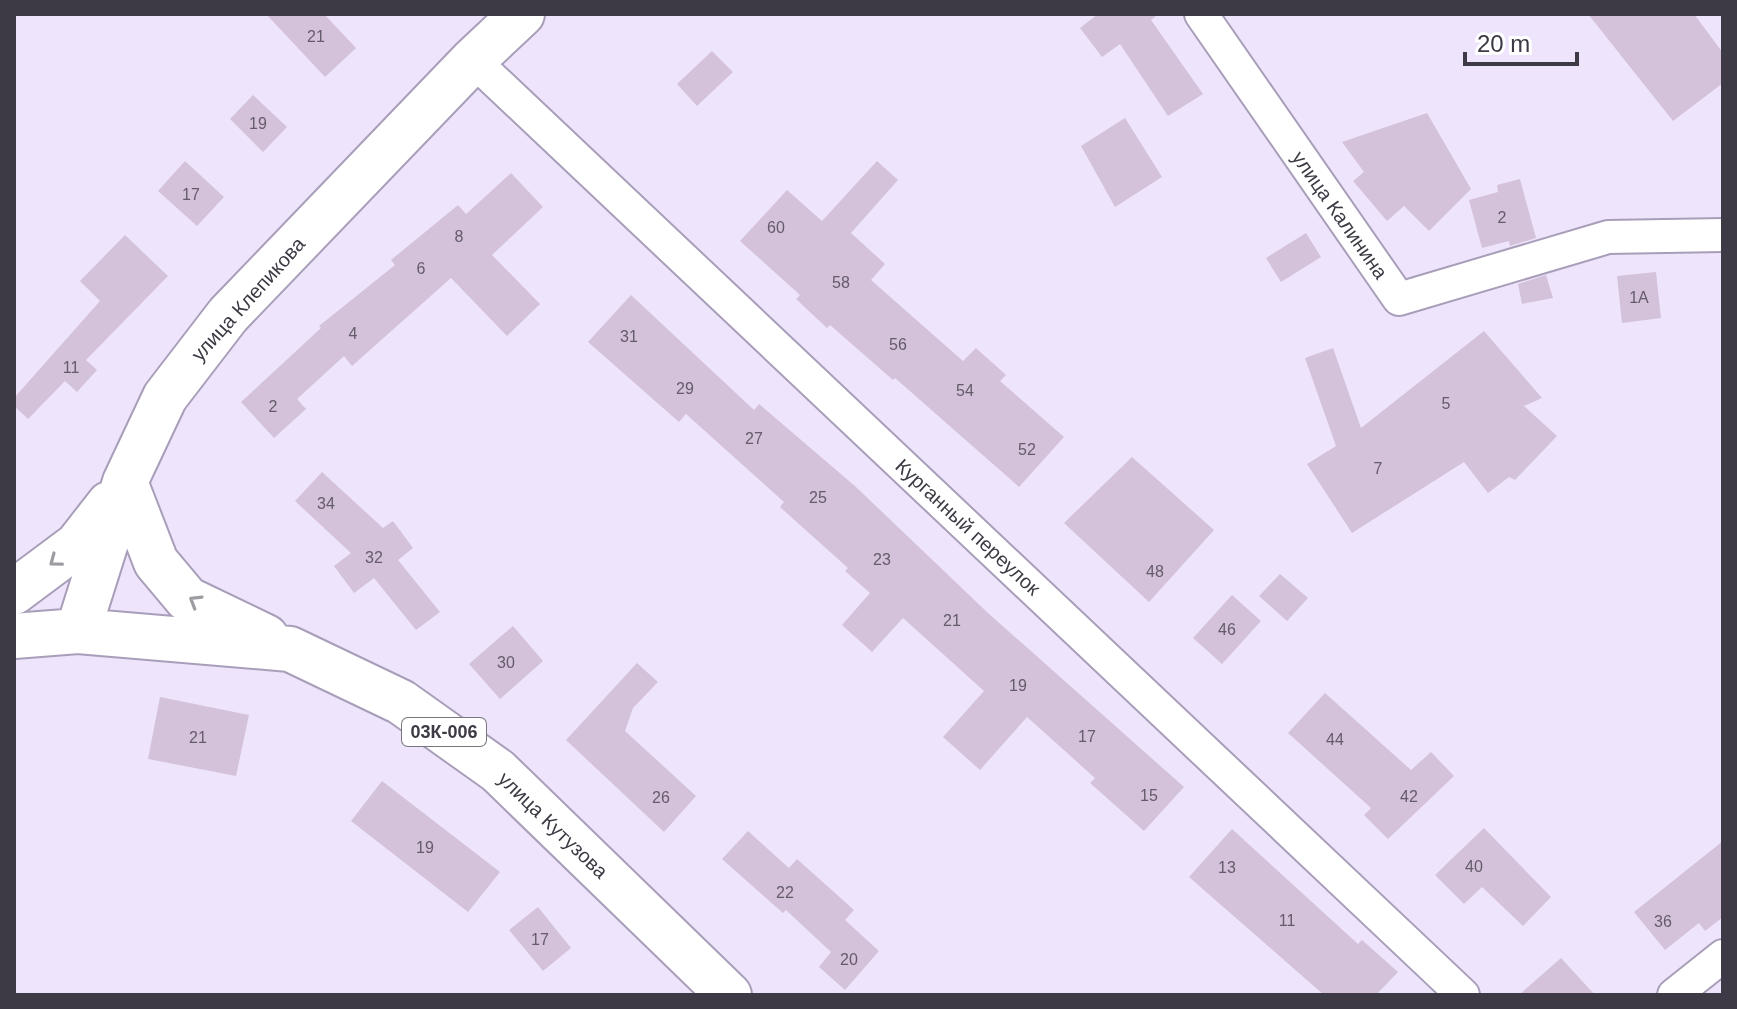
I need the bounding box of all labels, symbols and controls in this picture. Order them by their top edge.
scale bar [1465,16,1577,66]
house number: 21 [307,28,325,45]
text: 20 m [1477,30,1530,57]
house number: 19 [249,115,267,132]
street label: улица Калинина [1288,147,1393,284]
house number: 17 [182,186,200,203]
house number: 2 [1498,209,1507,226]
house number: 60 [767,219,785,236]
house number: 8 [455,228,464,245]
street label: улица Клепикова [187,232,310,365]
house number: 6 [417,260,426,277]
house number: 58 [832,274,850,291]
house number: 1А [1629,289,1649,306]
house number: 4 [349,325,358,342]
house number: 31 [620,328,638,345]
house number: 56 [889,336,907,353]
house number: 11 [63,359,79,376]
house number: 29 [676,380,694,397]
house number: 54 [956,382,974,399]
house number: 5 [1442,395,1451,412]
house number: 2 [269,398,278,415]
house number: 27 [745,430,763,447]
house number: 52 [1018,441,1036,458]
street label: Курганный переулок [891,454,1045,600]
house number: 7 [1374,460,1383,477]
house number: 25 [809,489,827,506]
house number: 34 [317,495,335,512]
house number: 32 [365,549,383,566]
house number: 23 [873,551,891,568]
one-way arrow [49,552,64,566]
house number: 48 [1146,563,1164,580]
one-way arrow [189,595,204,611]
house number: 21 [943,612,961,629]
house number: 46 [1218,621,1236,638]
house number: 30 [497,654,515,671]
house number: 19 [1009,677,1027,694]
road number: 03К-006 [402,718,486,746]
house number: 17 [1078,728,1096,745]
house number: 21 [189,729,207,746]
house number: 44 [1326,731,1344,748]
street label: улица Кутузова [494,767,613,883]
house number: 15 [1140,787,1158,804]
house number: 42 [1400,788,1418,805]
house number: 26 [652,789,670,806]
house number: 19 [416,839,434,856]
house number: 40 [1465,858,1483,875]
house number: 13 [1218,859,1236,876]
house number: 22 [776,884,794,901]
house number: 11 [1279,912,1295,929]
house number: 36 [1654,913,1672,930]
house number: 17 [531,931,549,948]
house number: 20 [840,951,858,968]

